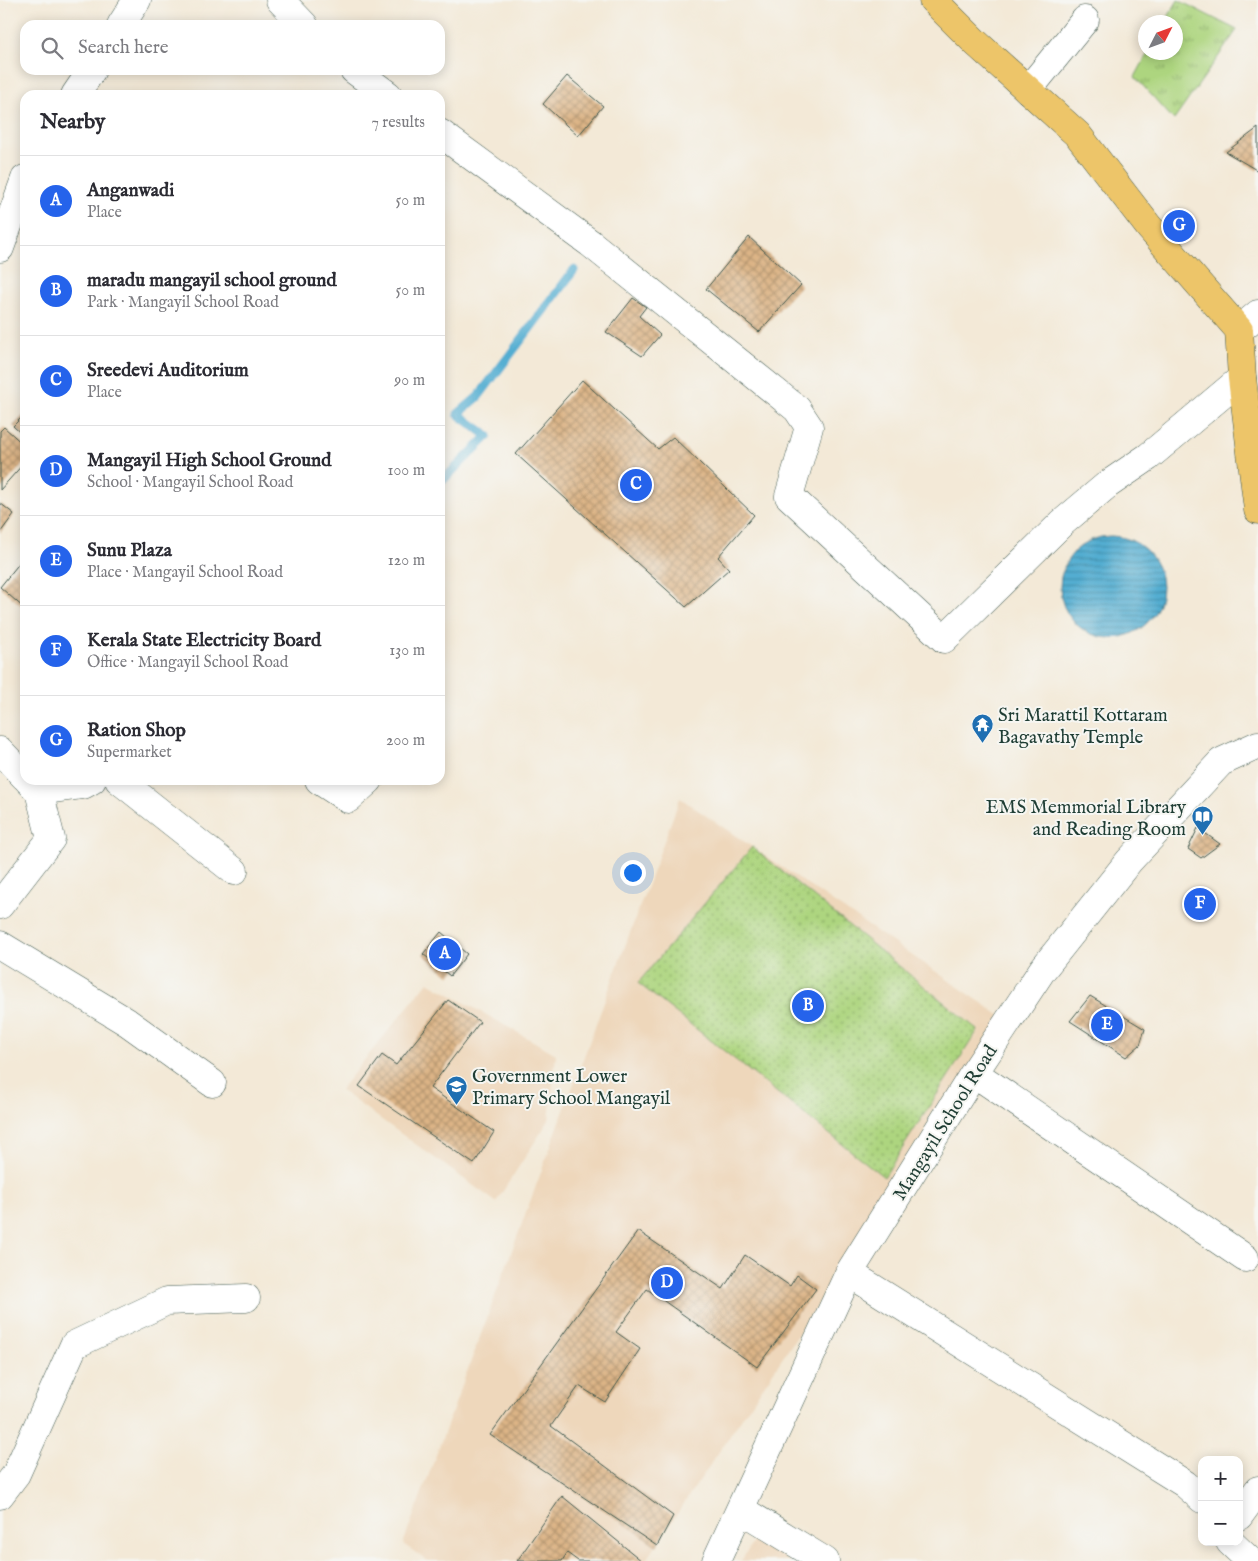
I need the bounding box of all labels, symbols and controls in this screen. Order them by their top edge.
north arrow [1138,15,1183,60]
search box [20,20,445,75]
icon: search [38,34,66,62]
text: Search here [78,36,169,60]
text: Nearby [40,109,105,136]
text: 7 results [371,113,425,133]
text: Anganwadi [87,179,174,203]
text: A [51,191,61,211]
text: 50 m [396,191,425,211]
text: Place [87,203,122,223]
pin: G [1163,207,1195,245]
text: maradu mangayil school ground [87,269,337,293]
text: B [51,281,61,301]
text: 50 m [396,281,425,301]
text: Park · Mangayil School Road [87,293,279,313]
text: Sreedevi Auditorium [87,359,249,383]
text: C [50,371,62,391]
text: 90 m [394,371,425,391]
text: Place [87,383,122,403]
text: Mangayil High School Ground [87,449,331,473]
text: D [50,461,62,481]
text: 100 m [388,461,425,481]
pin: C [620,466,652,504]
text: School · Mangayil School Road [87,473,293,493]
text: Sunu Plaza [87,539,172,563]
text: E [50,551,62,571]
text: 120 m [388,551,425,571]
text: Place · Mangayil School Road [87,563,283,583]
text: Kerala State Electricity Board [87,629,321,653]
text: F [51,641,61,661]
text: 130 m [389,641,425,661]
text: Office · Mangayil School Road [87,653,288,673]
place label: Sri Marattil Kottaram Bagavathy Temple [998,704,1168,750]
temple icon: Sri Marattil Kottaram Bagavathy Temple [970,713,994,744]
text: Ration Shop [87,719,186,743]
text: G [50,731,62,751]
text: 200 m [386,731,425,751]
text: Supermarket [87,743,172,763]
place label: EMS Memmorial Library and Reading Room [985,796,1187,842]
library icon: EMS Memmorial Library and Reading Room [1190,805,1214,836]
your location [620,860,646,886]
pin: F [1184,885,1216,923]
pin: A [429,935,461,973]
pin: B [792,987,824,1025]
pin: E [1091,1006,1123,1044]
street label: Mangayil School Road [888,1040,1004,1205]
place label: Government Lower Primary School Mangayil [472,1065,671,1111]
school or university icon: Government Lower Primary School Mangayil [444,1074,468,1105]
pin: D [651,1264,683,1302]
map controls [1198,1456,1243,1546]
button: + [1198,1456,1243,1501]
button: − [1198,1501,1243,1546]

